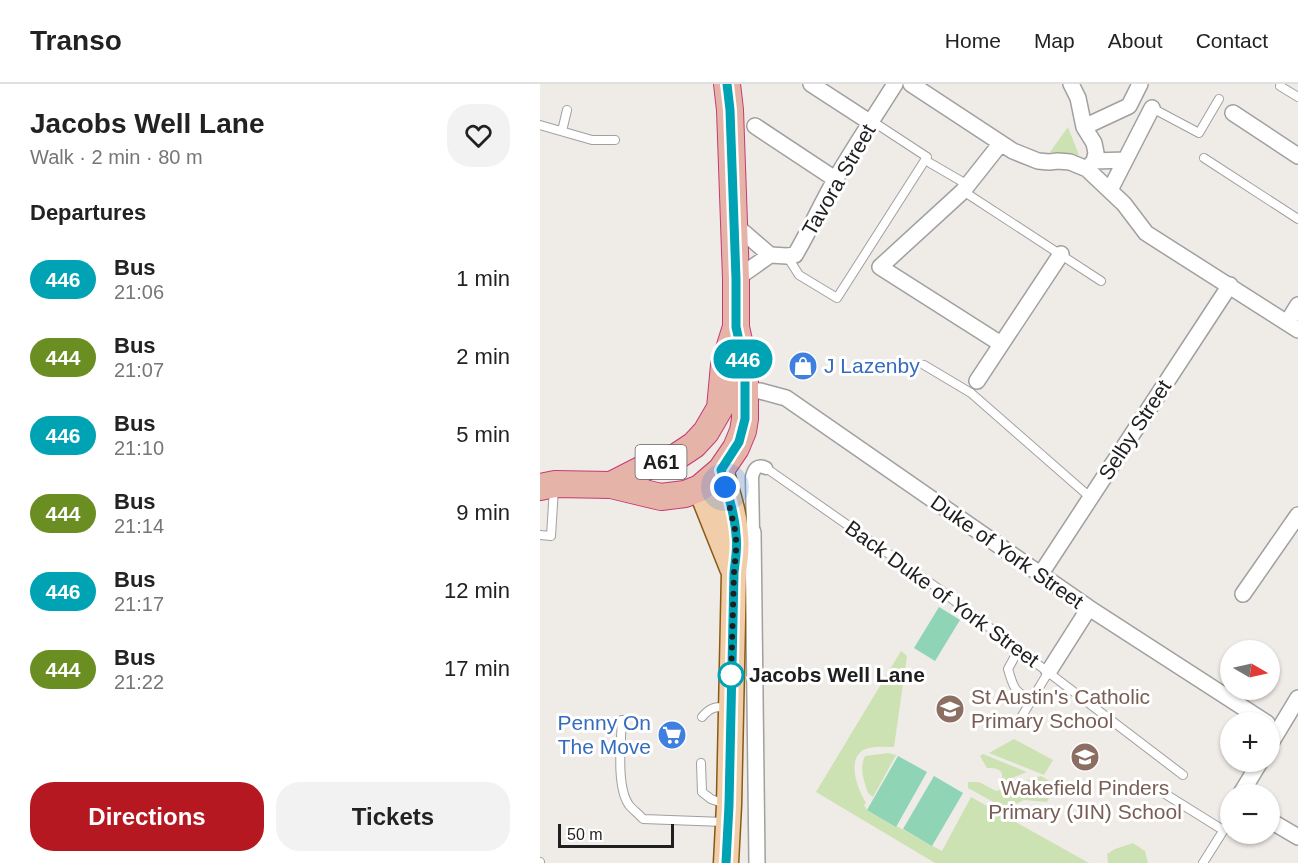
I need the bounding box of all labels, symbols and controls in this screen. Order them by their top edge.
text: Transo [30,25,122,56]
text: Home [945,29,1001,52]
text: Map [1034,29,1075,52]
text: About [1108,29,1163,52]
text: Contact [1196,29,1268,52]
button: heart [447,104,510,167]
text: Jacobs Well Lane [30,108,264,139]
street label: Tavora Street [797,120,880,240]
text: Walk · 2 min · 80 m [30,146,203,168]
text: Departures [30,200,146,225]
text: Bus [114,255,156,280]
text: 1 min [456,266,510,291]
text: 446 [45,268,81,291]
text: 21:06 [114,281,164,303]
text: Bus [114,333,156,358]
line badge: 446 [708,340,778,378]
text: 2 min [456,344,510,369]
text: 444 [45,346,81,369]
text: 446 [725,348,761,371]
shop icon: J Lazenby [787,350,819,382]
place label: J Lazenby [824,354,920,377]
text: 21:07 [114,359,164,381]
street label: Selby Street [1094,375,1175,484]
text: Bus [114,411,156,436]
text: 5 min [456,422,510,447]
text: 446 [45,424,81,447]
text: 21:10 [114,437,164,459]
road number: A61 [636,445,686,479]
your location [710,472,740,502]
text: Bus [114,489,156,514]
street label: Duke of York Street [927,490,1088,613]
text: 9 min [456,500,510,525]
text: 444 [45,502,81,525]
text: 21:14 [114,515,164,537]
street label: Back Duke of York Street [841,516,1044,672]
text: Bus [114,567,156,592]
text: 12 min [444,578,510,603]
text: 446 [45,580,81,603]
text: 21:17 [114,593,164,615]
north arrow [1220,640,1280,700]
map controls [1220,640,1280,844]
text: Bus [114,645,156,670]
text: 17 min [444,656,510,681]
text: 444 [45,658,81,681]
marker: Jacobs Well Lane [718,662,744,688]
place label: Jacobs Well Lane [749,663,925,686]
text: 21:22 [114,671,164,693]
place label: St Austin's Catholic Primary School [971,685,1150,732]
school or university icon: St Austin's Catholic Primary School [934,693,966,725]
place label: Penny On The Move [558,711,651,758]
button: + [1220,712,1280,772]
supermarket icon: Penny On The Move [656,719,688,751]
school or university icon: Wakefield Pinders Primary (JIN) School [1069,741,1101,773]
place label: Wakefield Pinders Primary (JIN) School [988,776,1182,823]
button: Directions [30,782,264,851]
button: Tickets [276,782,510,851]
button: − [1220,784,1280,844]
scale bar [558,821,674,848]
text: 50 m [567,826,603,843]

